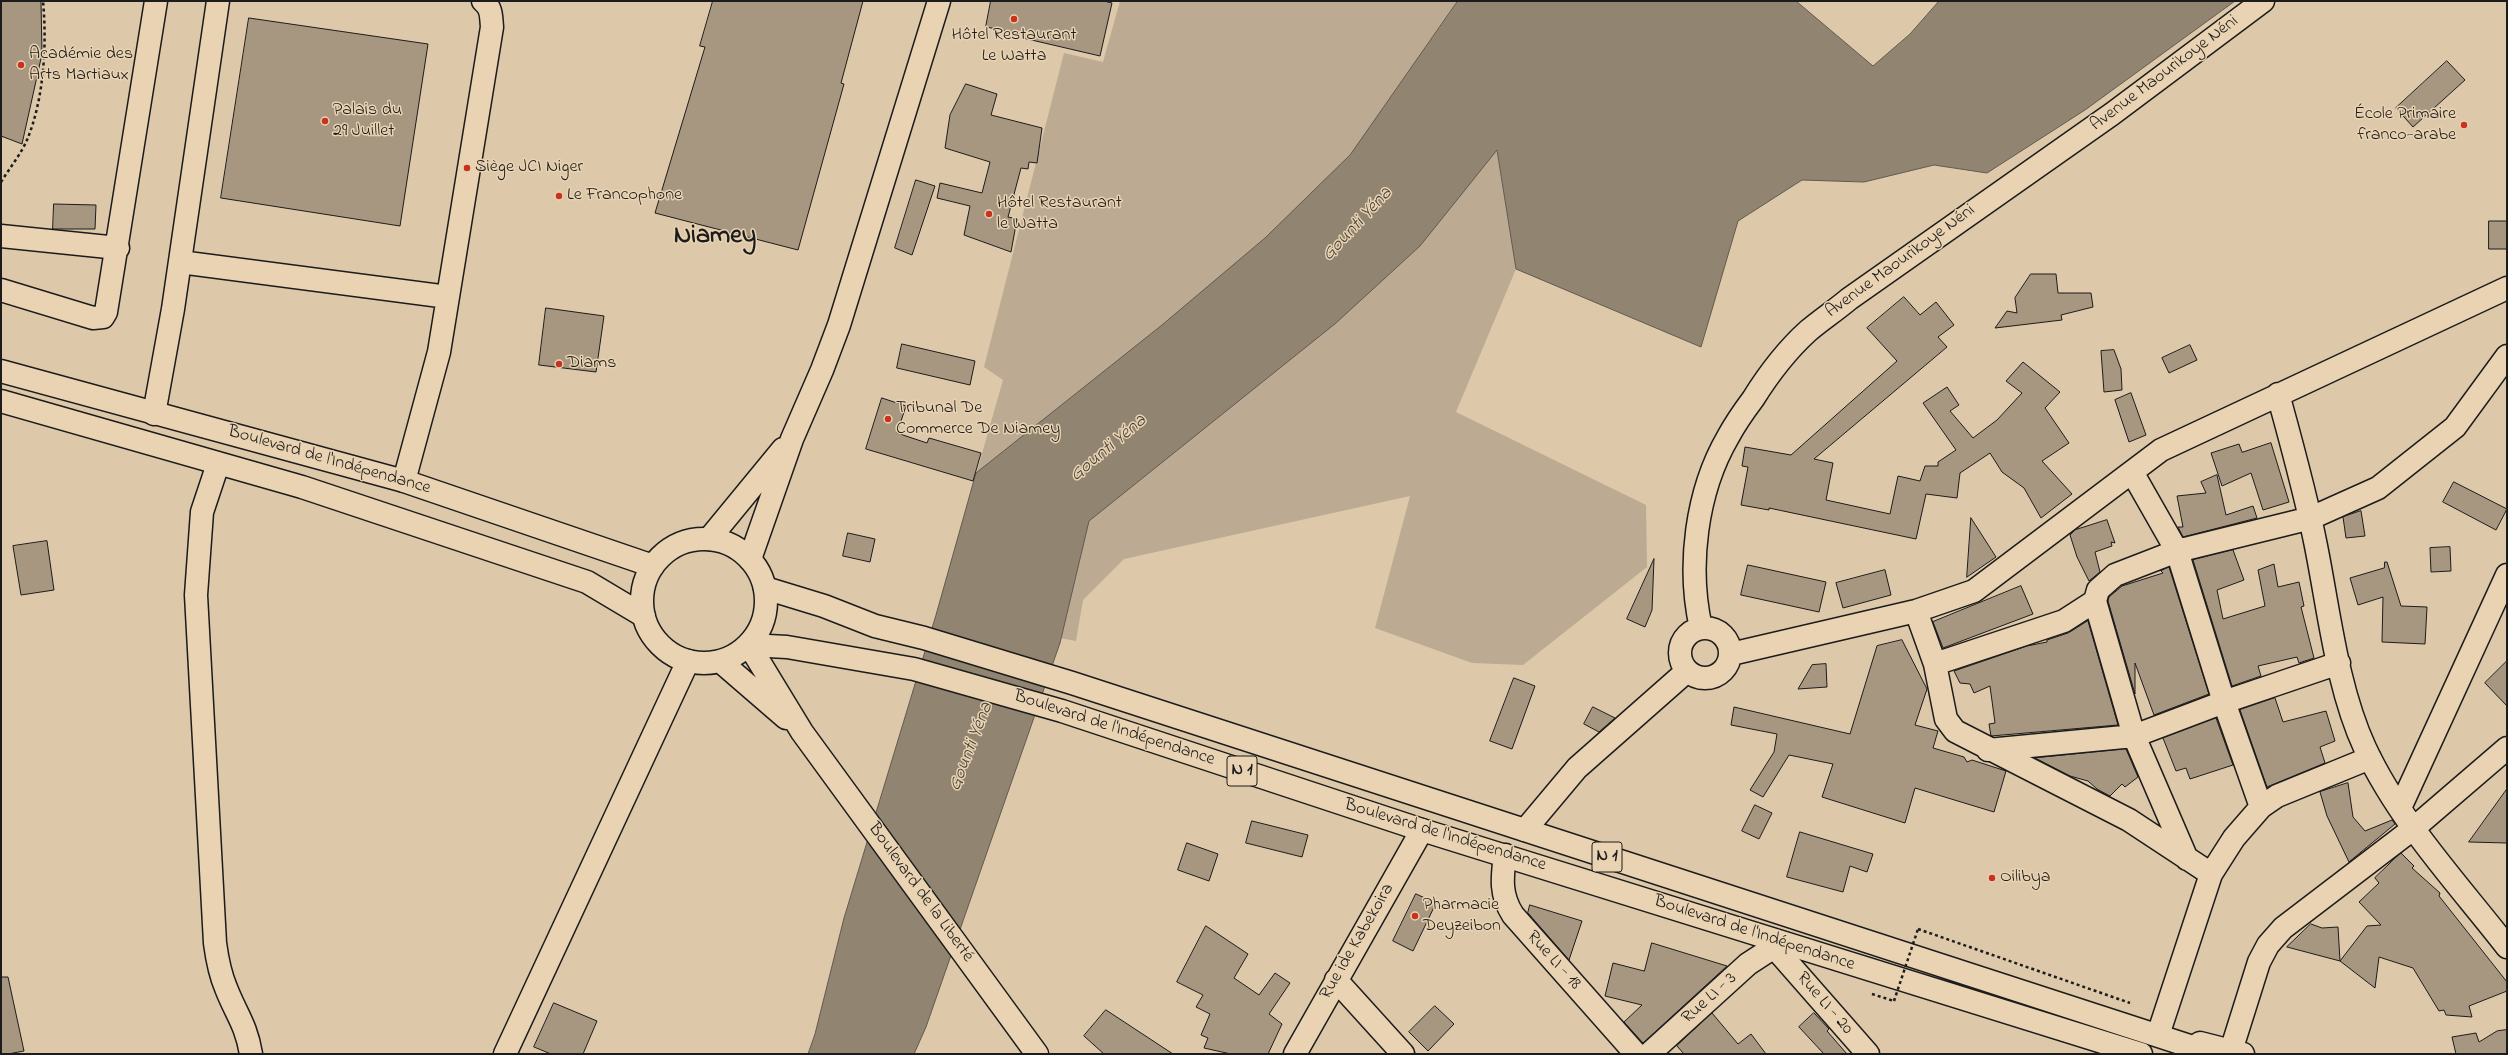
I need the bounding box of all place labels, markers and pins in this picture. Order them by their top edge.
marker: Hôtel Restaurant Le Watta [1009,14,1019,24]
place label: Hôtel Restaurant Le Watta [952,25,1076,68]
place label: Académie des Arts Martiaux [29,44,133,86]
marker: Académie des Arts Martiaux [16,60,26,70]
place label: Palais du 29 Juillet [333,100,402,142]
place label: École Primaire franco-arabe [2354,104,2456,146]
marker: Palais du 29 Juillet [320,116,330,126]
marker: École Primaire franco-arabe [2459,120,2469,130]
place label: Siège JCI Niger [475,157,583,179]
marker: Siège JCI Niger [462,163,472,173]
place label: Le Francophone [567,185,682,207]
marker: Le Francophone [554,191,564,201]
place label: Hôtel Restaurant le Watta [997,193,1122,236]
marker: Hôtel Restaurant le Watta [984,209,994,219]
place label: Diams [567,353,616,375]
marker: Diams [554,359,564,369]
place label: Tribunal De Commerce De Niamey [896,398,1060,440]
marker: Tribunal De Commerce De Niamey [883,414,893,424]
place label: Oilibya [2000,867,2051,889]
marker: Oilibya [1987,873,1997,883]
place label: Pharmacie Deyzeibon [1423,895,1501,938]
marker: Pharmacie Deyzeibon [1410,911,1420,921]

